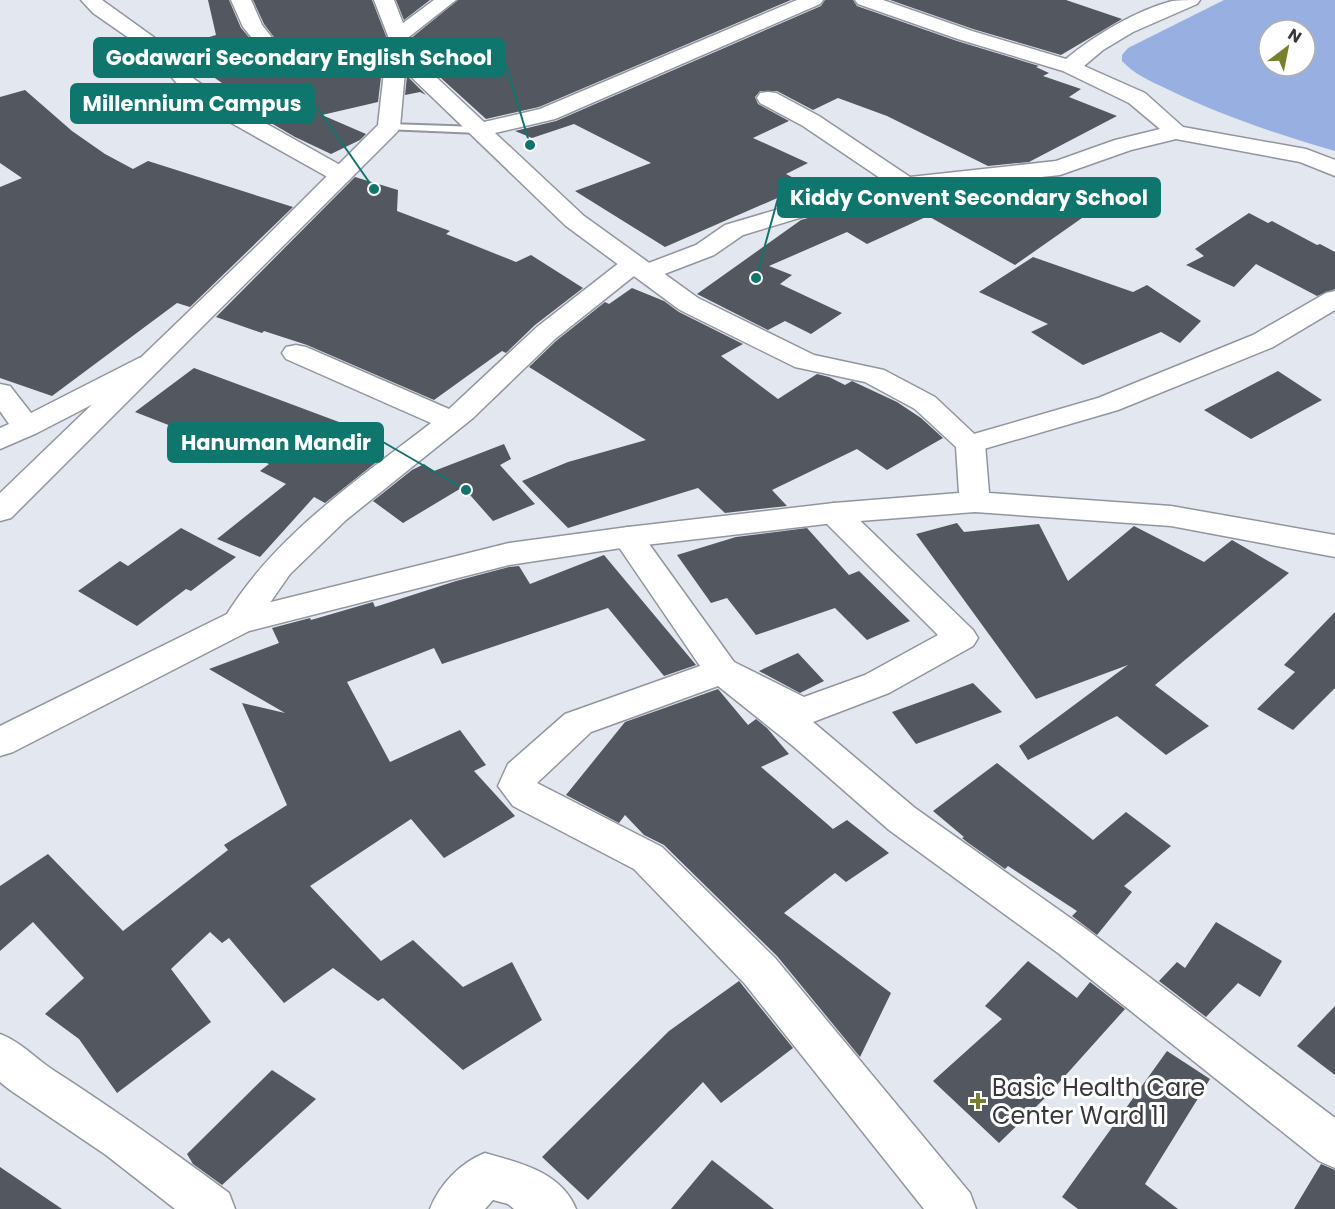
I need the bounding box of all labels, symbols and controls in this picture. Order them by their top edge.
north arrow [1257,18,1317,78]
text: N [1283,23,1306,49]
callout: Godawari Secondary English School [94,38,504,77]
text: Godawari Secondary English School [106,43,492,72]
callout: Millennium Campus [71,84,314,123]
text: Millennium Campus [83,89,301,118]
callout: Kiddy Convent Secondary School [778,178,1160,217]
text: Kiddy Convent Secondary School [790,183,1148,212]
callout: Hanuman Mandir [168,423,383,462]
text: Hanuman Mandir [181,428,371,457]
place label: Basic Health Care Center Ward 11 [992,1071,1205,1132]
marker: Basic Health Care Center Ward 11 [969,1092,987,1110]

